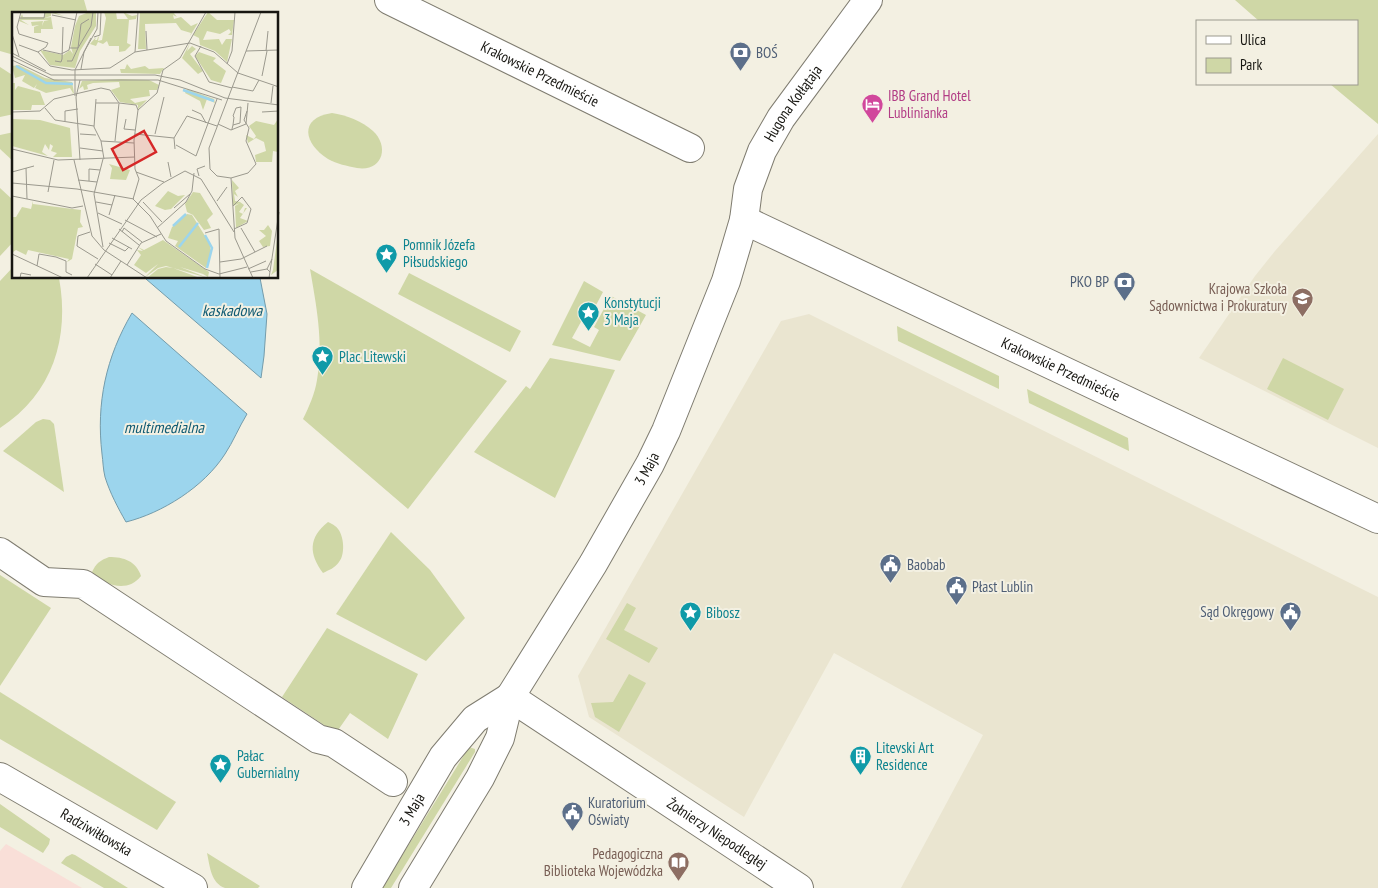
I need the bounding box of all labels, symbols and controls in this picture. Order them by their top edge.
inset map [12,12,279,279]
legend [1196,20,1358,85]
text: Ulica [1240,30,1266,49]
street label: Krakowskie Przedmieście [478,37,602,111]
bank icon: BOŚ [728,41,752,72]
place label: BOŚ [756,43,778,62]
text: Park [1240,55,1262,74]
street label: Hugona Kołłątaja [759,61,826,145]
place label: IBB Grand Hotel Lublinianka [888,86,971,122]
hotel icon: IBB Grand Hotel Lublinianka [860,93,884,124]
place label: Pomnik Józefa Piłsudskiego [403,235,475,271]
place icon: Pomnik Józefa Piłsudskiego [375,242,399,273]
bank icon: PKO BP [1113,270,1137,301]
place label: PKO BP [1070,272,1109,291]
place label: Krajowa Szkoła Sądownictwa i Prokuratury [1149,279,1287,315]
school or university icon: Krajowa Szkoła Sądownictwa i Prokuratury [1291,286,1315,317]
place label: Konstytucji 3 Maja [604,293,661,329]
water label: kaskadowa [202,300,264,320]
place icon: Konstytucji 3 Maja [576,300,600,331]
street label: Krakowskie Przedmieście [998,333,1123,405]
place icon: Plac Litewski [311,345,335,376]
place label: Plac Litewski [339,347,406,366]
water label: multimedialna [124,417,206,437]
street label: 3 Maja [630,449,663,488]
public building icon: Baobab [879,553,903,584]
place label: Baobab [907,555,946,574]
public building icon: Płast Lublin [944,575,968,606]
place label: Płast Lublin [972,577,1033,596]
public building icon: Sąd Okręgowy [1278,600,1302,631]
place icon: Bibosz [678,601,702,632]
place label: Sąd Okręgowy [1200,602,1274,621]
place label: Bibosz [706,603,740,622]
place label: Litevski Art Residence [876,738,934,774]
building icon: Litevski Art Residence [848,745,872,776]
place label: Pałac Gubernialny [237,746,300,782]
place icon: Pałac Gubernialny [209,753,233,784]
street label: 3 Maja [395,789,429,829]
place label: Kuratorium Oświaty [588,793,646,829]
street label: Żołnierzy Niepodległej [664,793,771,873]
public building icon: Kuratorium Oświaty [560,800,584,831]
street label: Radziwiłłowska [57,804,136,860]
place label: Pedagogiczna Biblioteka Wojewódzka [544,844,663,880]
library icon: Pedagogiczna Biblioteka Wojewódzka [667,851,691,882]

